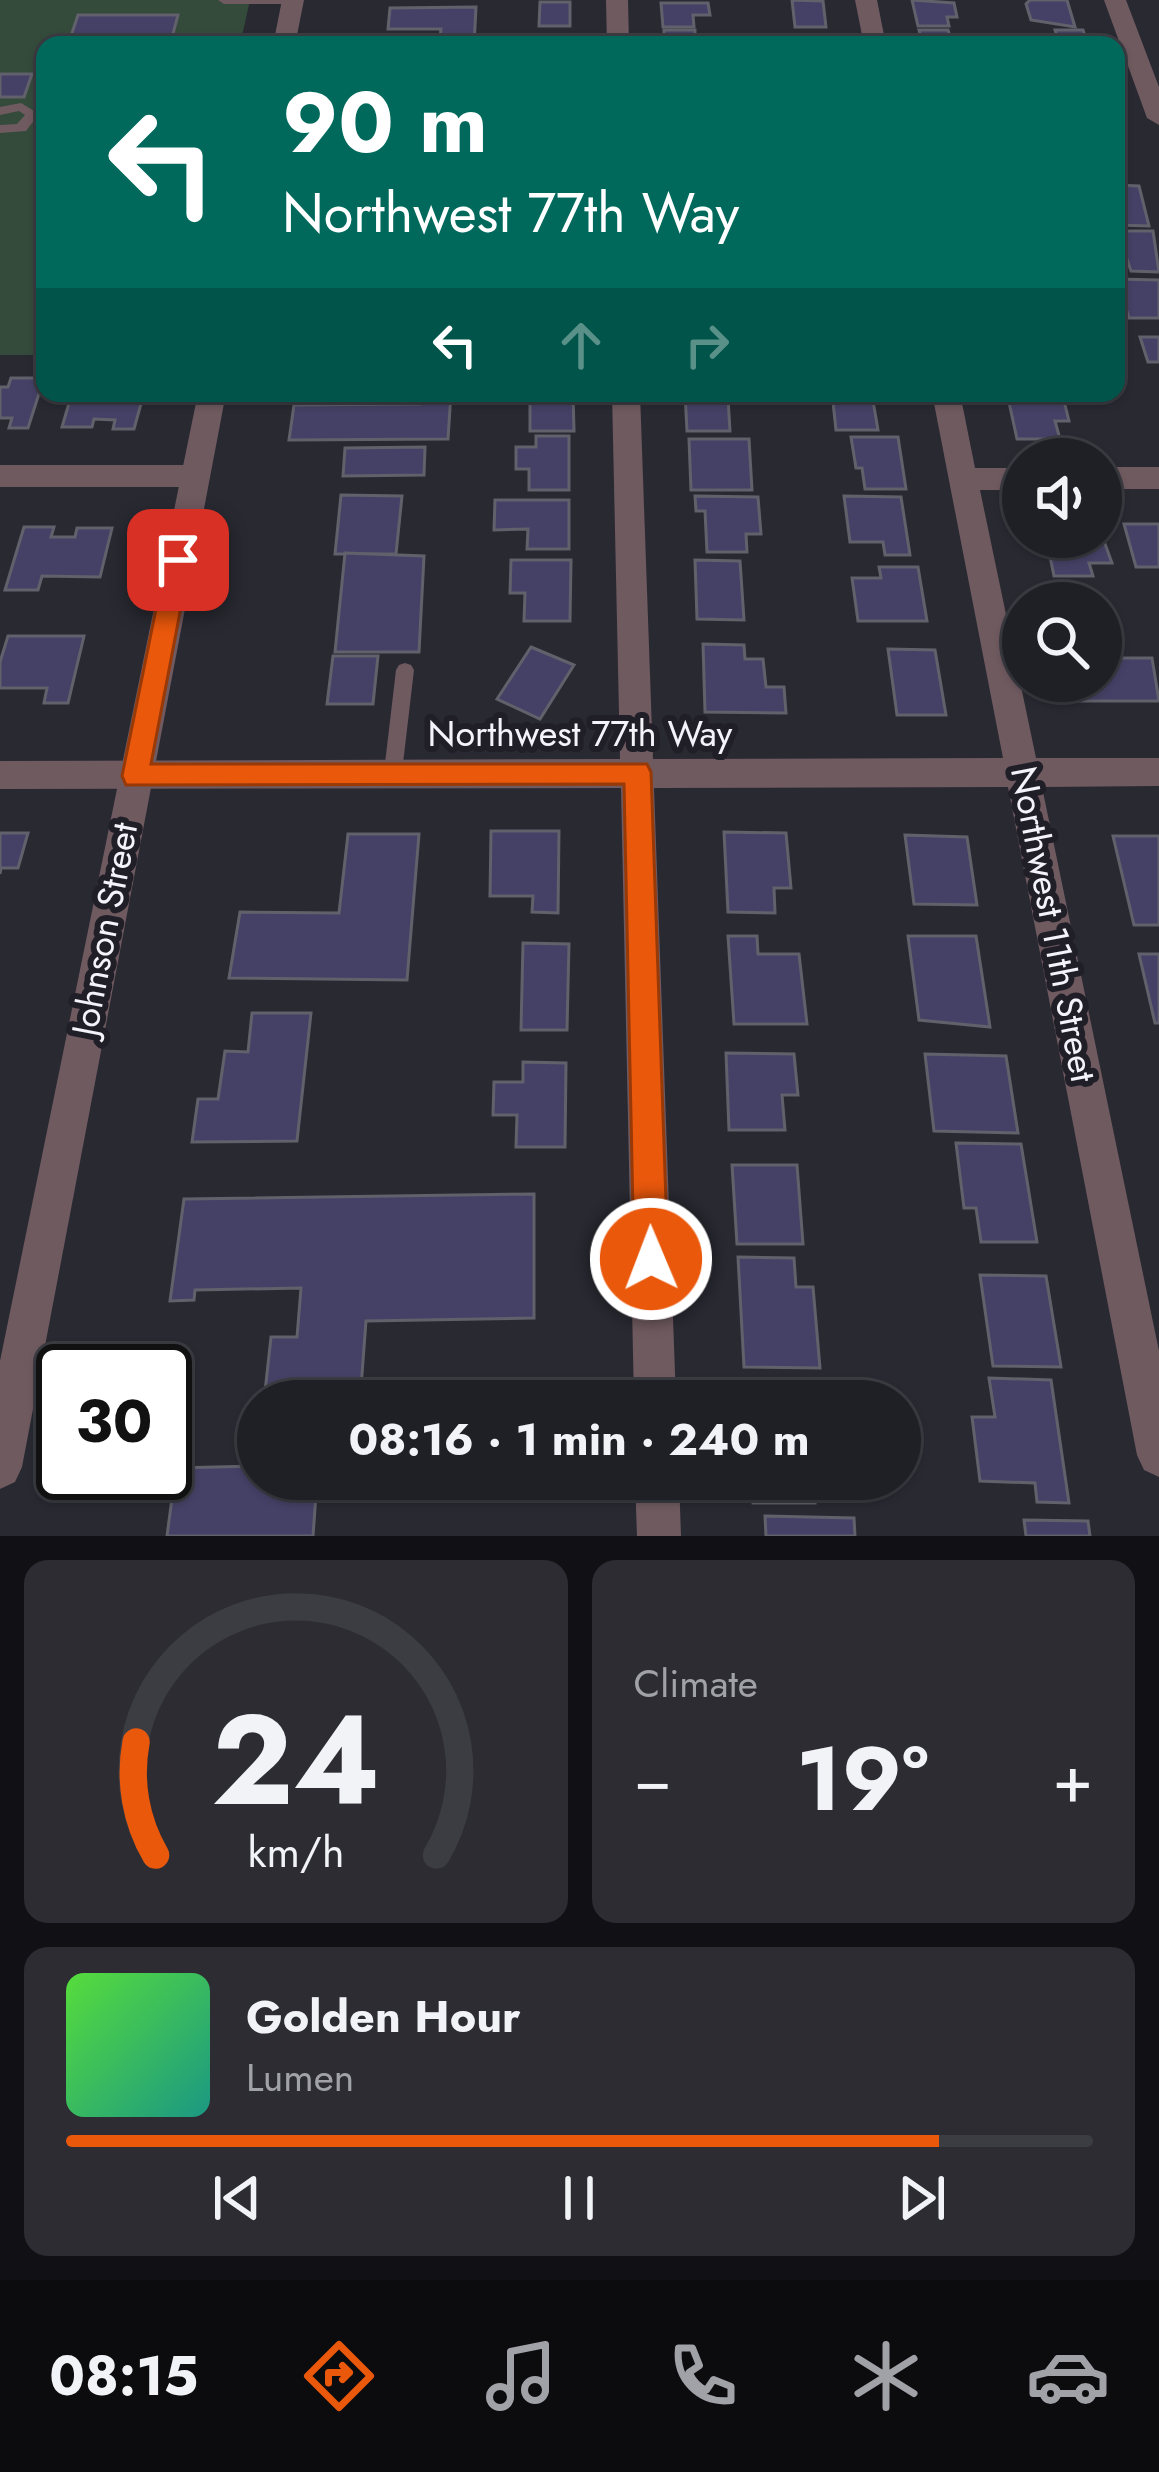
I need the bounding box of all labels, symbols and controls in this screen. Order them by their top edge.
text: 90 m [282,62,488,184]
icon: left [84,84,240,240]
text: Northwest 77th Way [282,174,739,252]
icon: left [422,312,488,378]
icon: ahead [548,312,614,378]
icon: right [674,312,740,378]
map controls [1002,438,1122,702]
button: sound [1002,438,1122,558]
pin [127,509,229,611]
icon: arrive [145,527,211,593]
button: search [1002,582,1122,702]
street label: Northwest 77th Way [428,707,733,759]
street label: Northwest 11th Street [998,762,1110,1087]
street label: Johnson Street [57,818,150,1044]
position arrow [588,1196,714,1322]
speed limit sign: 30 [36,1344,192,1500]
text: 08:16 · 1 min · 240 m [348,1407,810,1472]
text: Climate [634,1655,758,1712]
text: 24 [211,1670,380,1851]
text: 19° [796,1714,929,1844]
text: − [634,1731,672,1827]
text: + [1052,1731,1093,1827]
text: km/h [247,1820,344,1882]
text: Golden Hour [246,1984,521,2049]
text: Lumen [246,2049,354,2106]
icon: previous [204,2165,270,2231]
icon: pause [546,2165,612,2231]
icon: next [889,2165,955,2231]
icon: directions [297,2334,381,2418]
icon: music [479,2334,563,2418]
icon: phone [661,2334,745,2418]
icon: climate [844,2334,928,2418]
icon: car [1026,2334,1110,2418]
text: 08:15 [49,2337,198,2415]

